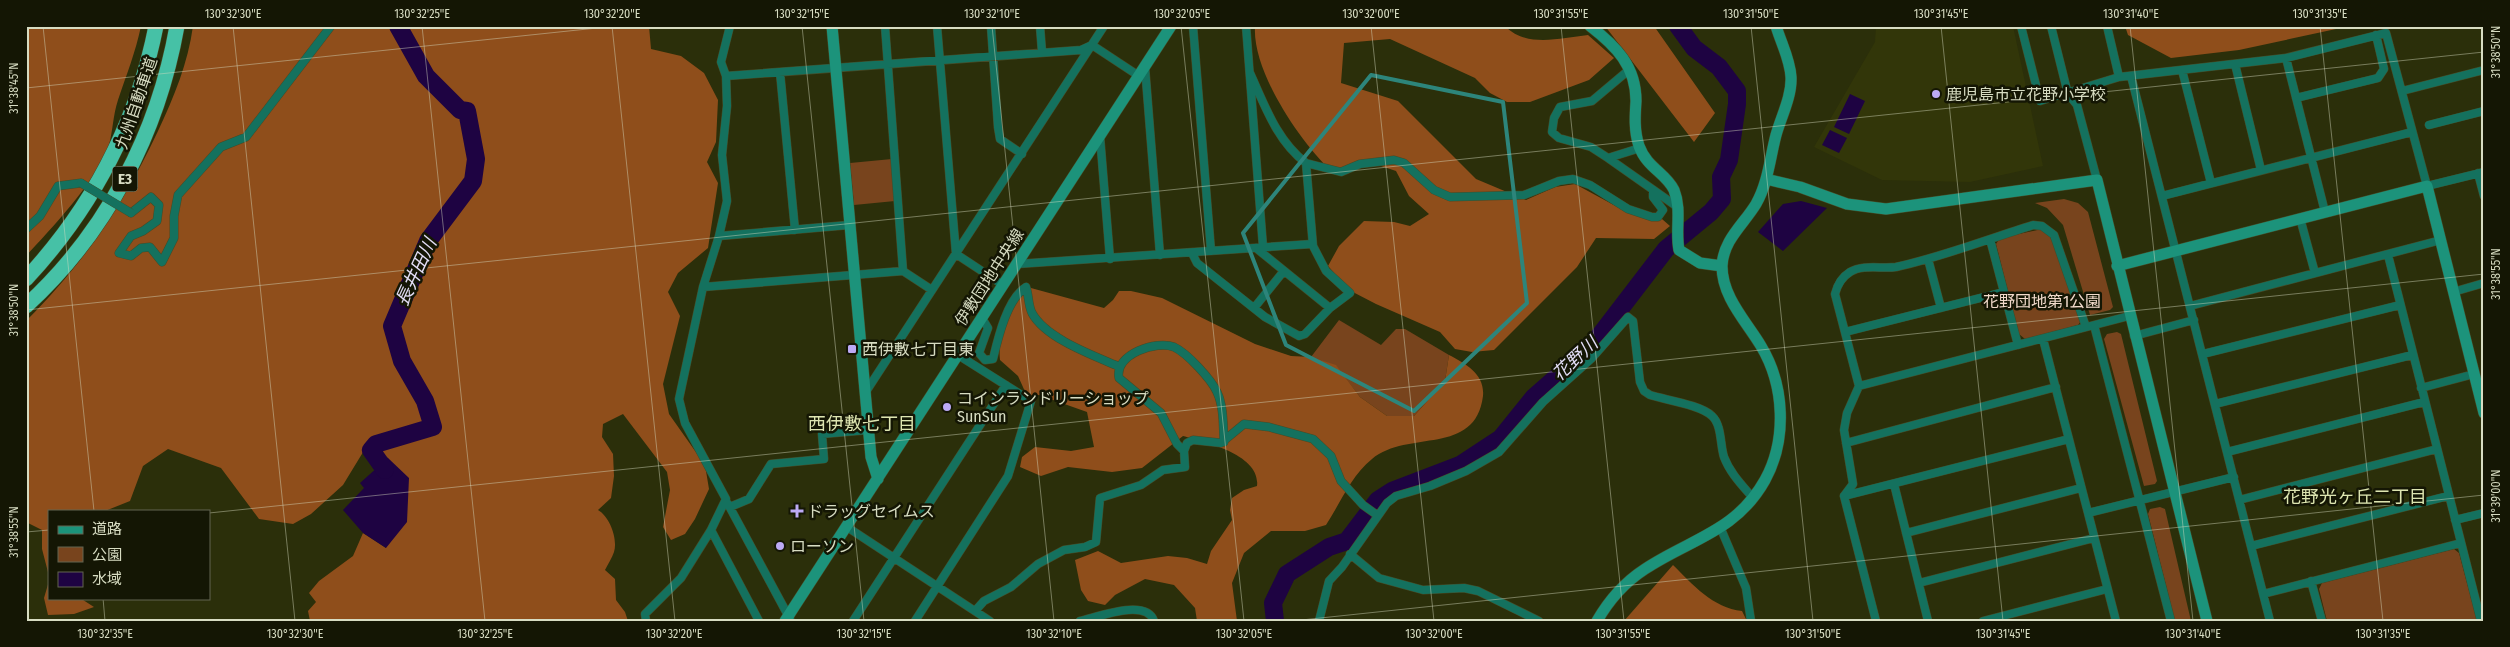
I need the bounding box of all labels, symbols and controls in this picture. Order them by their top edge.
text: 130°32'30"E [205,7,262,21]
text: 130°32'25"E [394,7,450,21]
text: 130°32'20"E [584,7,641,21]
text: 130°32'15"E [775,7,830,21]
text: 130°32'10"E [964,7,1020,21]
text: 130°32'05"E [1154,7,1211,21]
text: 130°32'00"E [1342,7,1400,21]
text: 130°31'55"E [1534,7,1589,21]
text: 130°31'50"E [1723,7,1779,21]
text: 130°31'45"E [1914,7,1969,21]
text: 130°31'40"E [2103,7,2159,21]
text: 130°31'35"E [2293,7,2348,21]
text: 31°38'50"N [2489,26,2503,78]
street label: 九州自動車道 [112,55,161,152]
text: 31°38'45"N [7,62,21,114]
place label: 鹿児島市立花野小学校 [1946,85,2106,104]
marker: 鹿児島市立花野小学校 [1930,88,1942,100]
road number: E3 [112,166,138,192]
street label: 伊敷団地中央線 [951,225,1028,329]
water label: 長井田川 [391,233,442,309]
text: 31°38'55"N [2489,248,2503,300]
text: 31°38'50"N [7,284,21,336]
park label: 花野団地第1公園 [1983,292,2101,311]
water label: 花野川 [1548,331,1604,385]
place label: 西伊敷七丁目東 [862,340,974,359]
marker: 西伊敷七丁目東 [846,343,858,355]
place label: コインランドリーショップ SunSun [957,389,1149,426]
marker: コインランドリーショップ SunSun [941,401,953,413]
district label: 西伊敷七丁目 [808,413,916,435]
text: 31°39'00"N [2489,469,2503,523]
district label: 花野光ヶ丘二丁目 [2283,486,2427,508]
place label: ドラッグセイムス [807,502,935,521]
marker: ドラッグセイムス [791,505,803,517]
text: 31°38'55"N [7,506,21,558]
legend [48,510,210,600]
text: 道路 [92,520,122,538]
place label: ローソン [790,537,854,556]
marker: ローソン [774,540,786,552]
text: 公園 [92,546,122,564]
text: 水域 [92,570,122,588]
text: 130°32'35"E [77,627,133,641]
text: 130°32'30"E [267,627,324,641]
text: 130°32'25"E [457,627,513,641]
text: 130°32'20"E [646,627,703,641]
text: 130°32'15"E [837,627,892,641]
text: 130°32'10"E [1026,627,1082,641]
text: 130°32'05"E [1216,627,1273,641]
text: 130°32'00"E [1405,627,1463,641]
text: 130°31'55"E [1596,627,1651,641]
text: 130°31'50"E [1785,627,1841,641]
text: 130°31'45"E [1976,627,2031,641]
text: 130°31'40"E [2165,627,2221,641]
text: 130°31'35"E [2356,627,2411,641]

